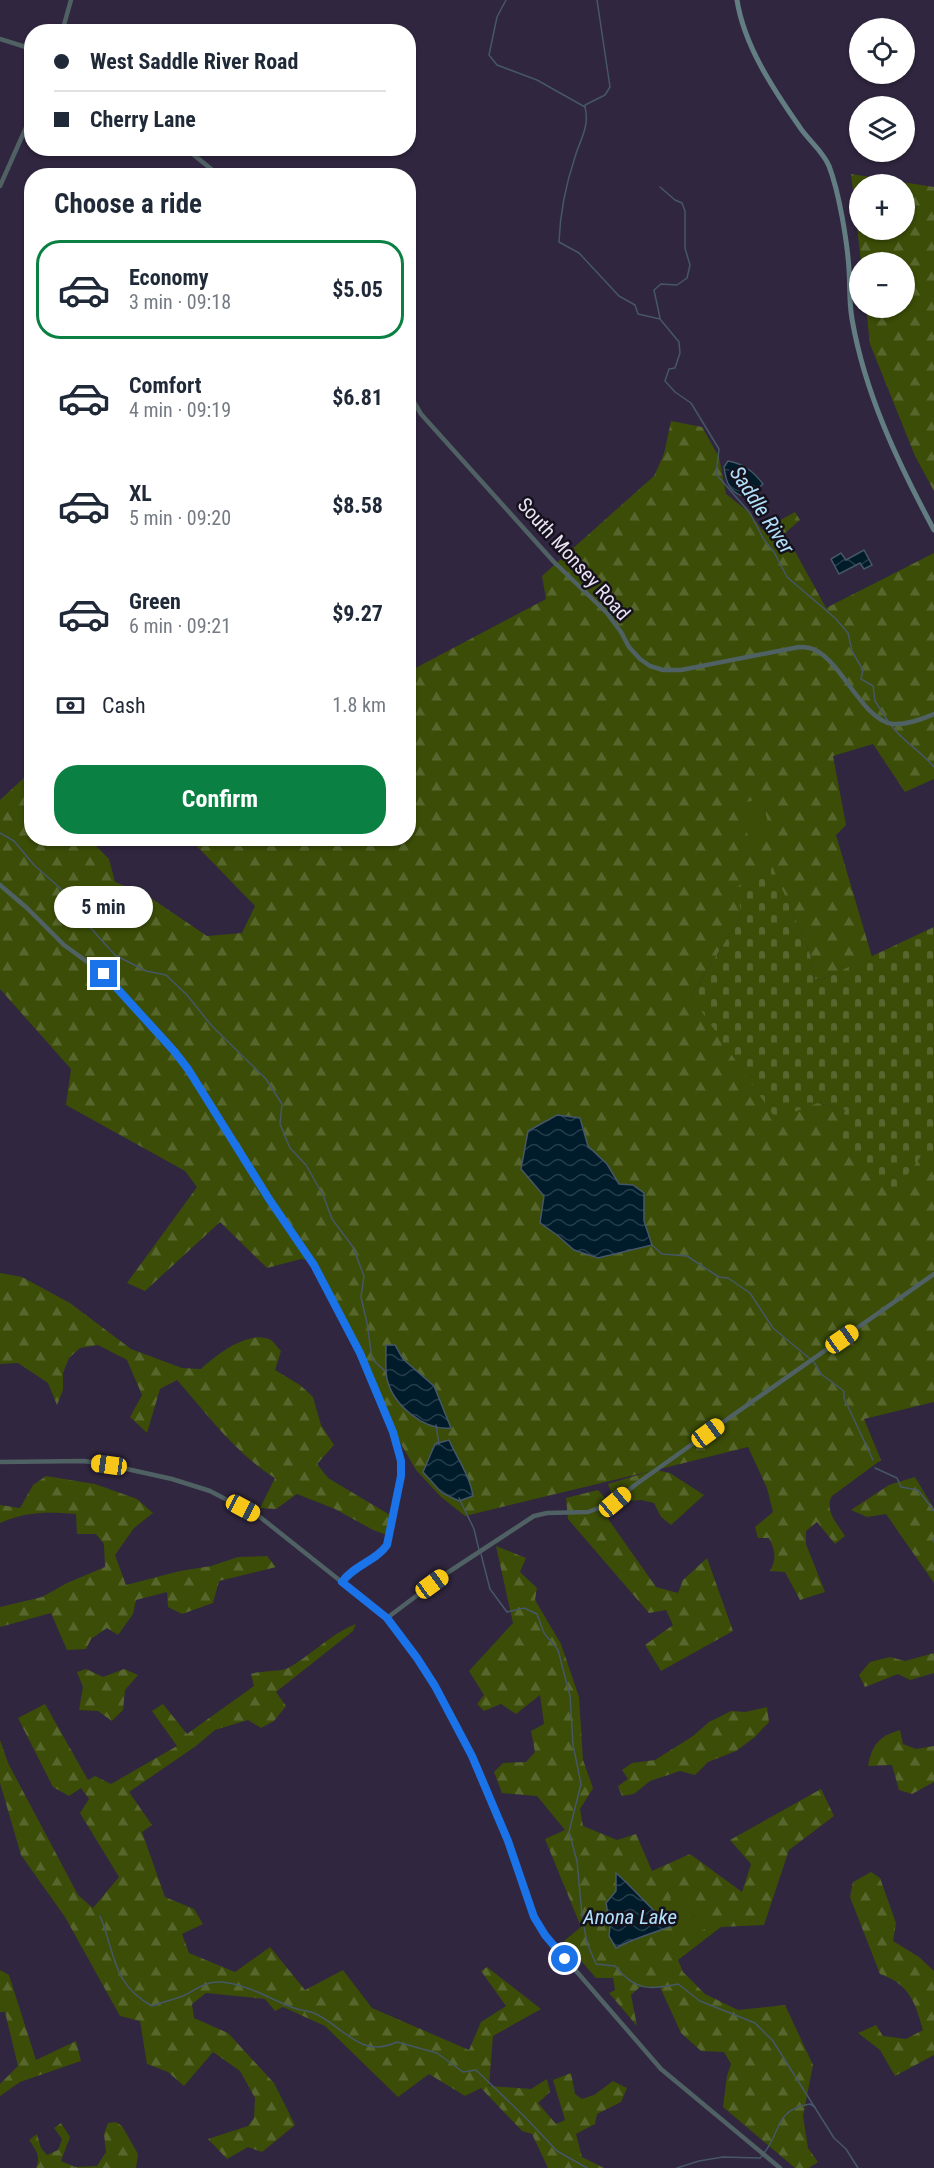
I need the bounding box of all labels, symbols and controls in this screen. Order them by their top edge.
map controls [849,18,915,318]
button: locate [849,18,915,84]
text: West Saddle River Road [90,49,298,74]
button: layers [849,96,915,162]
text: Cherry Lane [90,107,196,132]
button: + [849,174,915,240]
text: Choose a ride [54,188,202,220]
button: − [849,252,915,318]
icon: car [57,263,111,317]
text: Economy [129,265,209,290]
text: $5.05 [332,277,383,302]
text: 3 min · 09:18 [129,290,231,314]
icon: car [57,371,111,425]
text: Comfort [129,373,202,398]
text: $6.81 [332,385,383,410]
text: 4 min · 09:19 [129,398,231,422]
water label: Saddle River [725,462,800,559]
icon: car [57,479,111,533]
text: XL [129,481,152,506]
text: $8.58 [332,493,383,518]
street label: South Monsey Road [513,493,635,625]
text: 5 min · 09:20 [129,506,231,530]
icon: car [57,587,111,641]
text: Green [129,589,181,614]
text: $9.27 [332,601,383,626]
text: 6 min · 09:21 [129,614,231,638]
icon: cash [54,689,87,722]
text: Cash [102,693,146,718]
text: 1.8 km [332,693,386,717]
button: Confirm [54,765,386,834]
callout: 5 min [54,887,154,929]
text: 5 min [81,895,126,919]
route end [90,960,117,987]
car [822,1321,862,1357]
car [688,1415,728,1451]
car [90,1454,128,1476]
car [595,1484,635,1520]
car [223,1492,263,1524]
car [412,1566,452,1602]
water label: Anona Lake [582,1905,677,1929]
route start [551,1945,578,1972]

